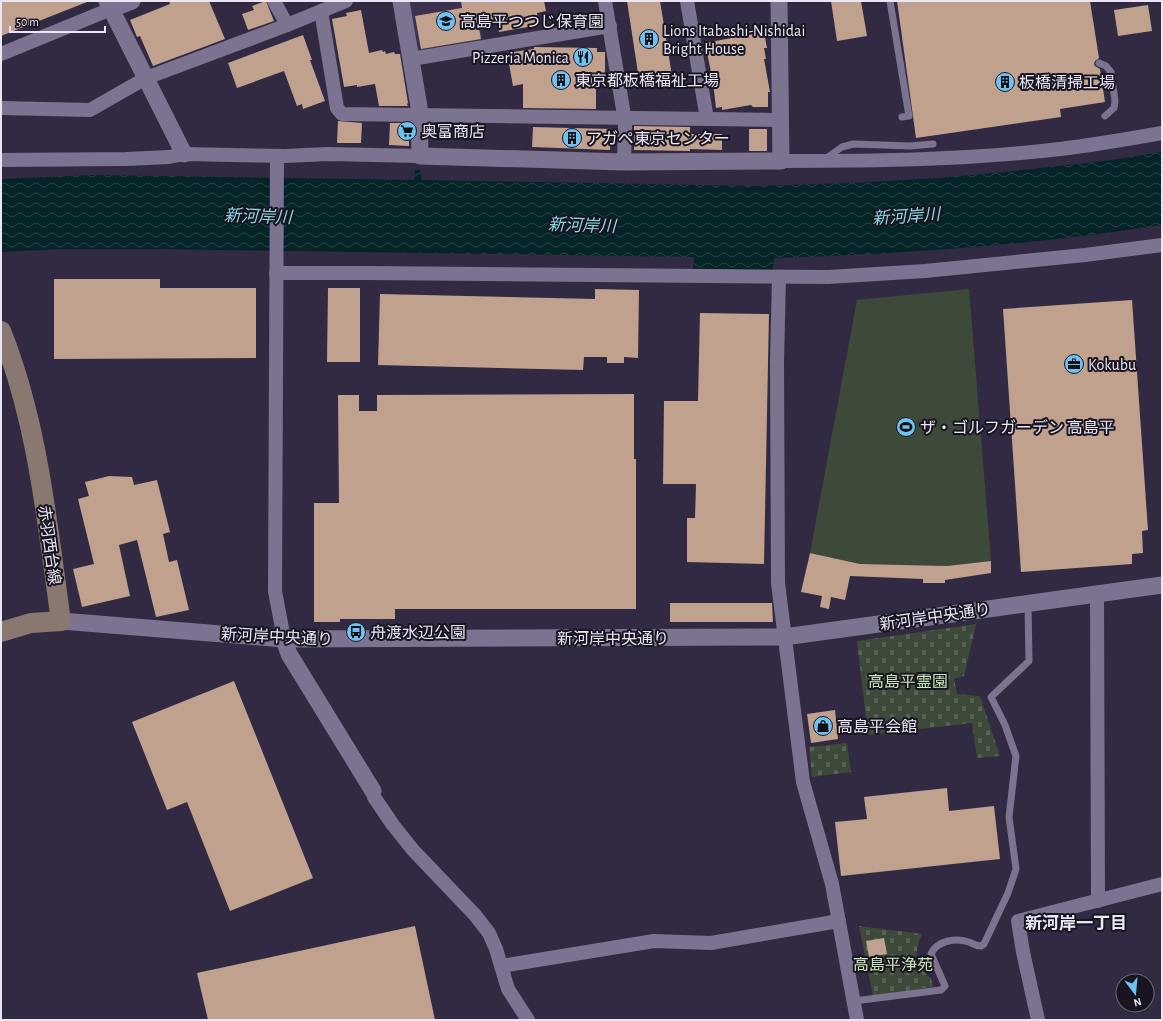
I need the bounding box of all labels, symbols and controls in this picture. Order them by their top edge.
scale bar [10,8,105,34]
school or university icon: 高島平つつじ保育園 [435,10,457,32]
place label: 高島平つつじ保育園 [460,13,604,30]
text: 50 m [16,16,39,28]
place label: Lions Itabashi-Nishidai Bright House [663,23,805,57]
building icon: Lions Itabashi-Nishidai Bright House [638,28,660,50]
restaurant icon: Pizzeria Monica [572,46,594,68]
place label: Pizzeria Monica [472,50,569,66]
building icon: 東京都板橋福祉工場 [550,69,572,91]
building icon: 板橋清掃工場 [994,71,1016,93]
place label: 東京都板橋福祉工場 [575,72,719,89]
place label: 板橋清掃工場 [1019,74,1115,91]
supermarket icon: 奥富商店 [396,120,418,142]
place label: 奥富商店 [421,123,485,140]
building icon: アガペ東京センター [561,127,583,149]
place label: アガペ東京センター [586,130,730,147]
water label: 新河岸川 [871,205,943,227]
water label: 新河岸川 [224,206,294,226]
water label: 新河岸川 [548,215,618,235]
office icon: Kokubu [1063,353,1085,375]
place label: Kokubu [1088,357,1136,373]
sports icon: ザ・ゴルフガーデン 高島平 [895,416,917,438]
place label: ザ・ゴルフガーデン 高島平 [920,419,1115,436]
street label: 赤羽西台線 [36,504,63,586]
street label: 新河岸中央通り [878,600,992,633]
bus stop icon: 舟渡水辺公園 [345,621,367,643]
place label: 舟渡水辺公園 [370,624,466,641]
street label: 新河岸中央通り [221,625,333,648]
street label: 新河岸中央通り [557,630,669,647]
park label: 高島平霊園 [868,673,948,690]
shop icon: 高島平会館 [812,715,834,737]
place label: 高島平会館 [837,718,917,735]
district label: 新河岸一丁目 [1025,914,1127,932]
park label: 高島平浄苑 [853,956,933,973]
north arrow [1115,973,1155,1013]
text: N [1132,996,1143,1008]

